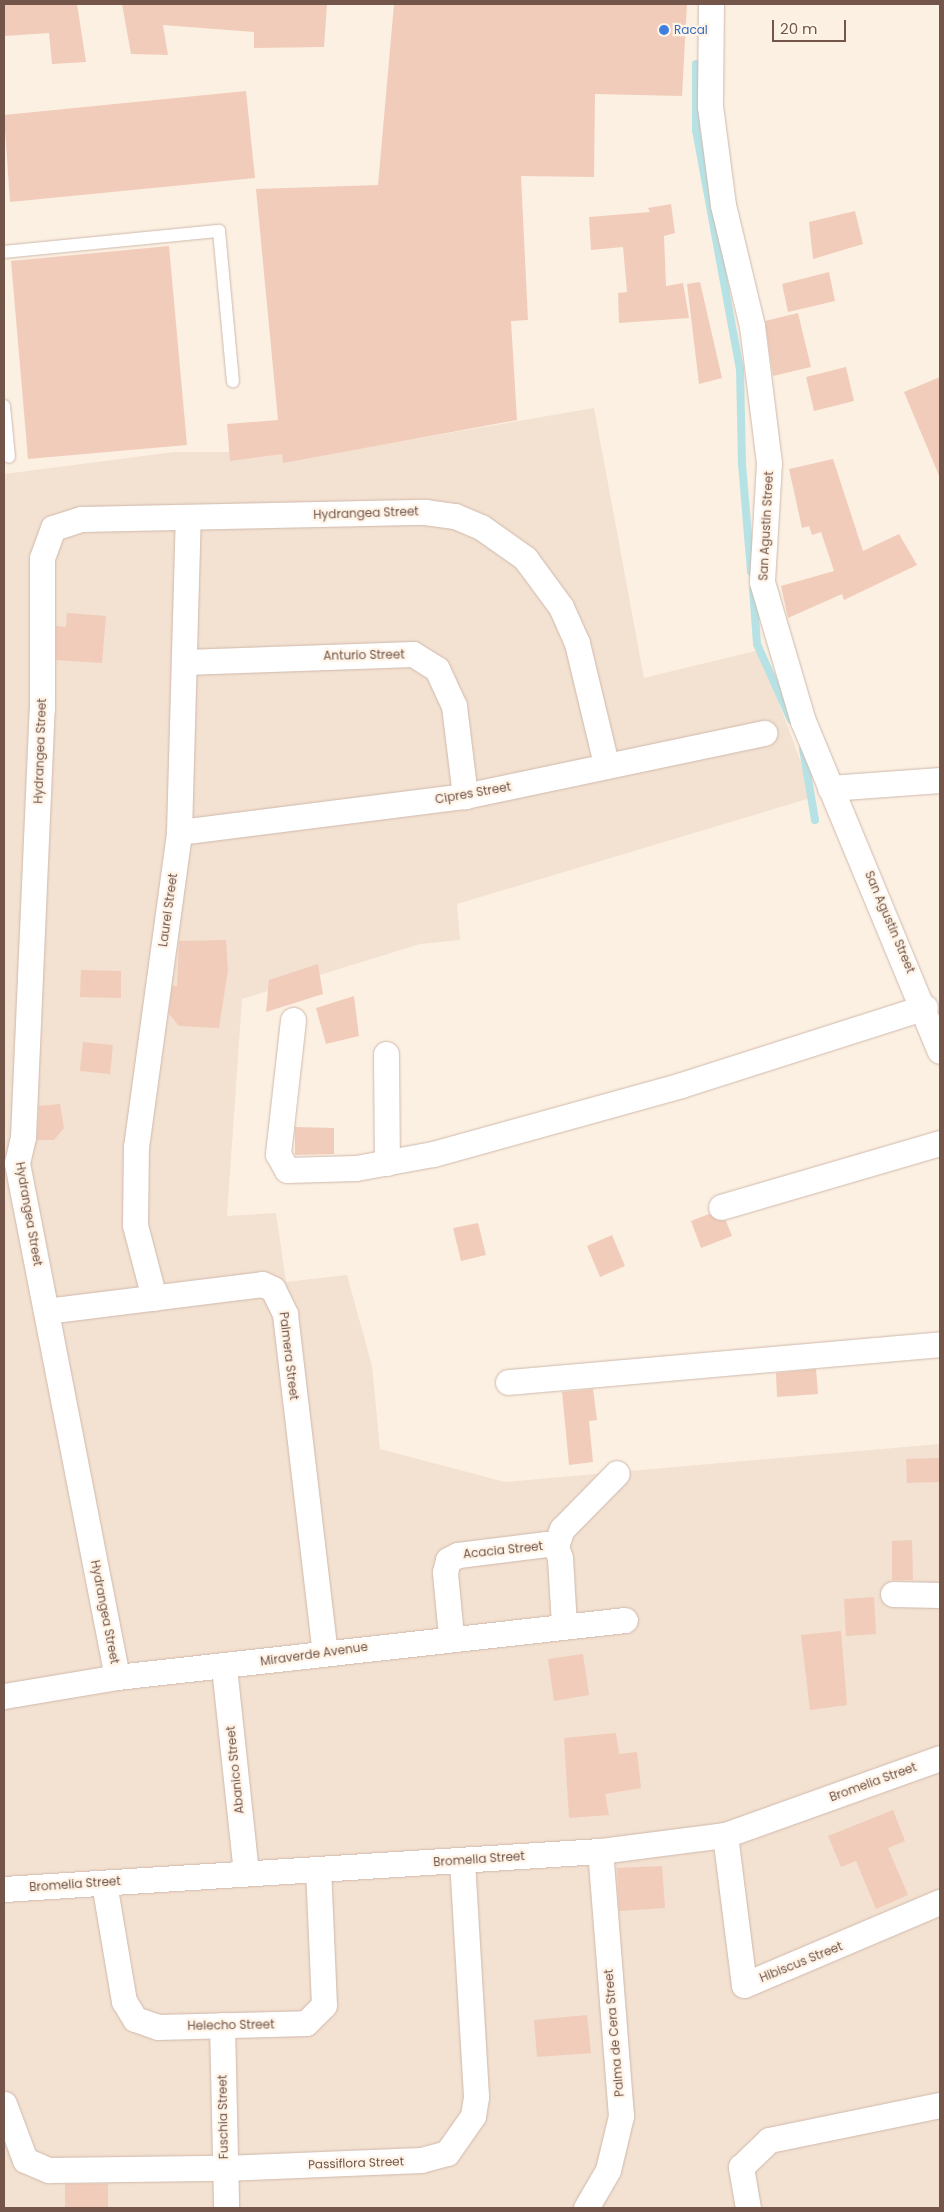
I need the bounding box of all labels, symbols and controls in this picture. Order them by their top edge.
scale bar [774,10,848,42]
text: 20 m [780,18,818,39]
place label: Racal [674,23,708,37]
marker: Racal [658,24,670,36]
street label: San Agustin Street [756,471,776,581]
street label: Hydrangea Street [313,504,419,522]
street label: Anturio Street [323,647,405,663]
street label: Hydrangea Street [31,698,49,804]
street label: Cipres Street [434,779,512,807]
street label: San Agustin Street [862,869,918,975]
street label: Laurel Street [156,872,180,948]
street label: Hydrangea Street [13,1161,45,1267]
street label: Palmera Street [276,1311,302,1401]
street label: Acacia Street [462,1539,544,1561]
street label: Hydrangea Street [88,1559,122,1665]
street label: Miraverde Avenue [259,1639,369,1669]
street label: Abanico Street [223,1725,247,1815]
street label: Bromelia Street [827,1760,919,1804]
street label: Bromelia Street [433,1849,525,1869]
street label: Bromelia Street [29,1874,121,1894]
street label: Hibiscus Street [757,1939,845,1985]
street label: Palma de Cera Street [601,1969,627,2097]
street label: Helecho Street [187,2017,275,2033]
street label: Fuschia Street [215,2075,231,2159]
street label: Passiflora Street [308,2154,404,2172]

